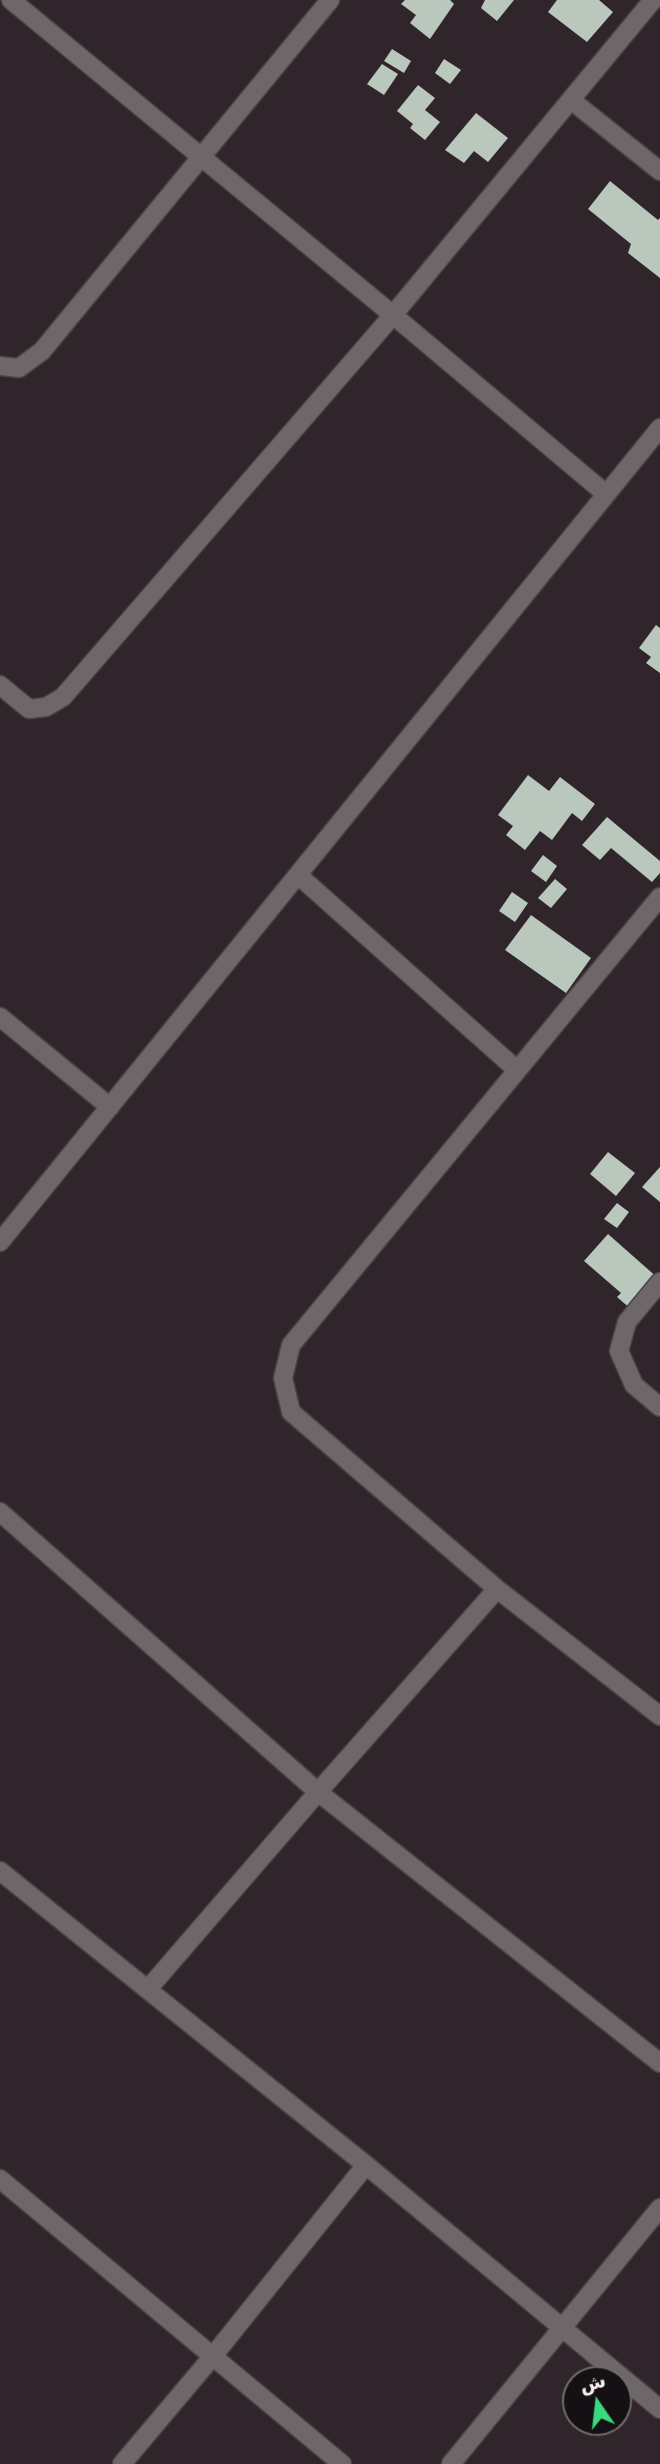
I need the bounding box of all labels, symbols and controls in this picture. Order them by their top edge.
north arrow [562,2366,632,2436]
text: ش [577,2369,608,2396]

